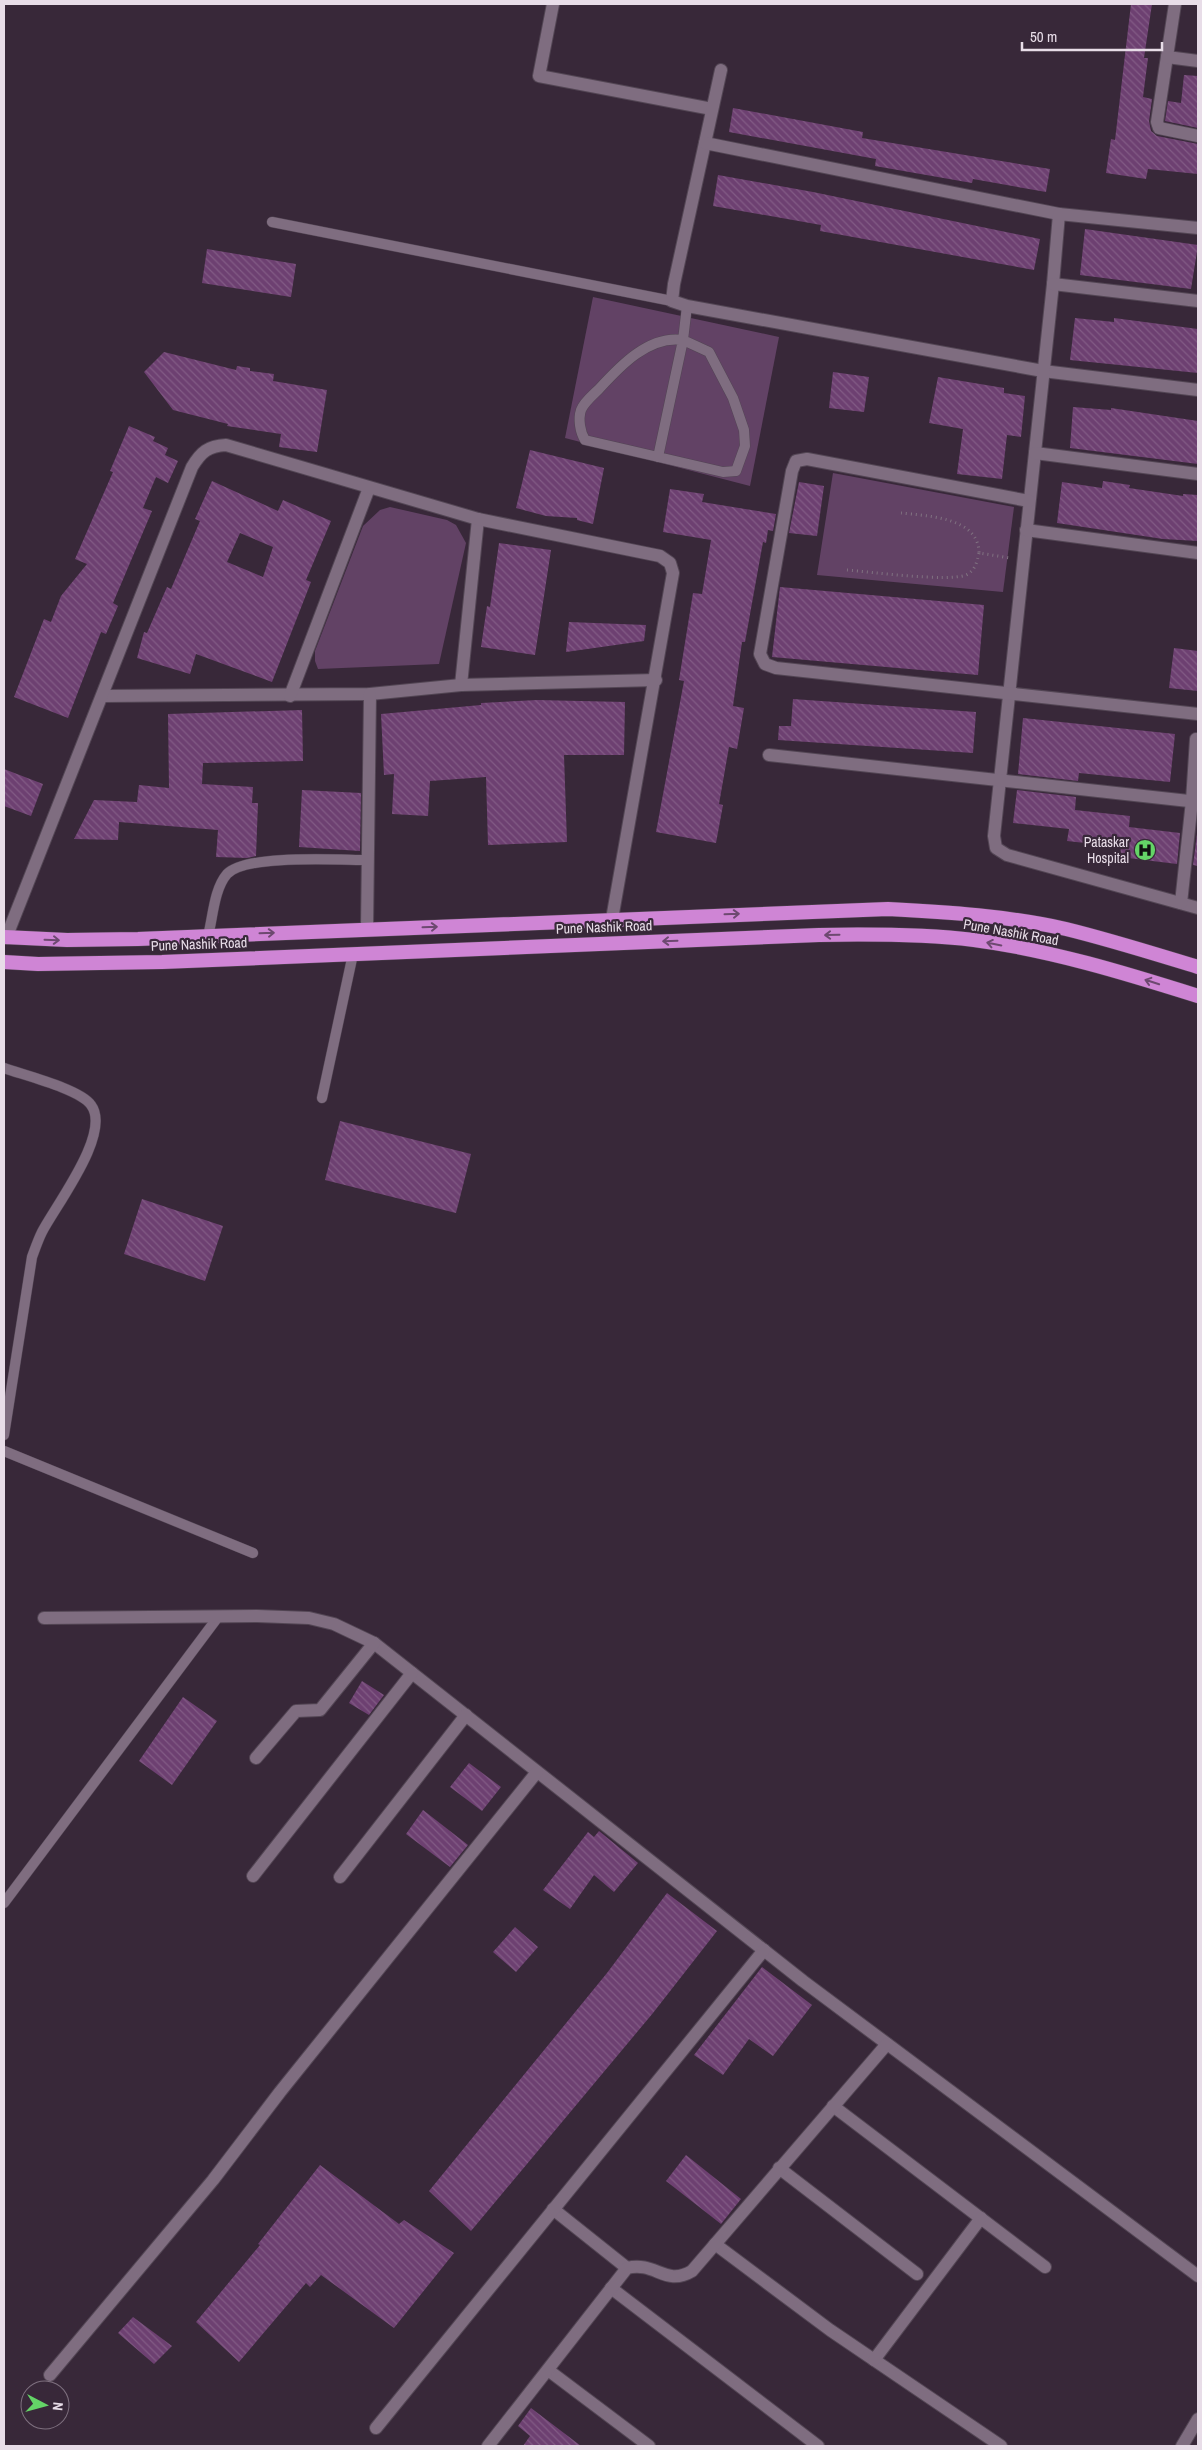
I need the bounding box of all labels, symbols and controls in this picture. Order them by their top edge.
scale bar [1022,20,1162,52]
text: 50 m [1030,26,1057,47]
place label: Pataskar Hospital [1084,833,1129,867]
hospital icon: Pataskar Hospital [1133,838,1157,862]
one-way arrow [724,909,740,919]
street label: Pune Nashik Road [962,915,1060,949]
street label: Pune Nashik Road [556,916,652,938]
one-way arrow [421,922,437,931]
one-way arrow [259,929,275,938]
one-way arrow [824,930,840,940]
street label: Pune Nashik Road [151,933,247,955]
one-way arrow [44,935,60,944]
one-way arrow [662,936,678,945]
one-way arrow [986,939,1002,948]
one-way arrow [1144,976,1160,986]
north arrow [20,2380,70,2430]
text: N [49,2401,67,2411]

